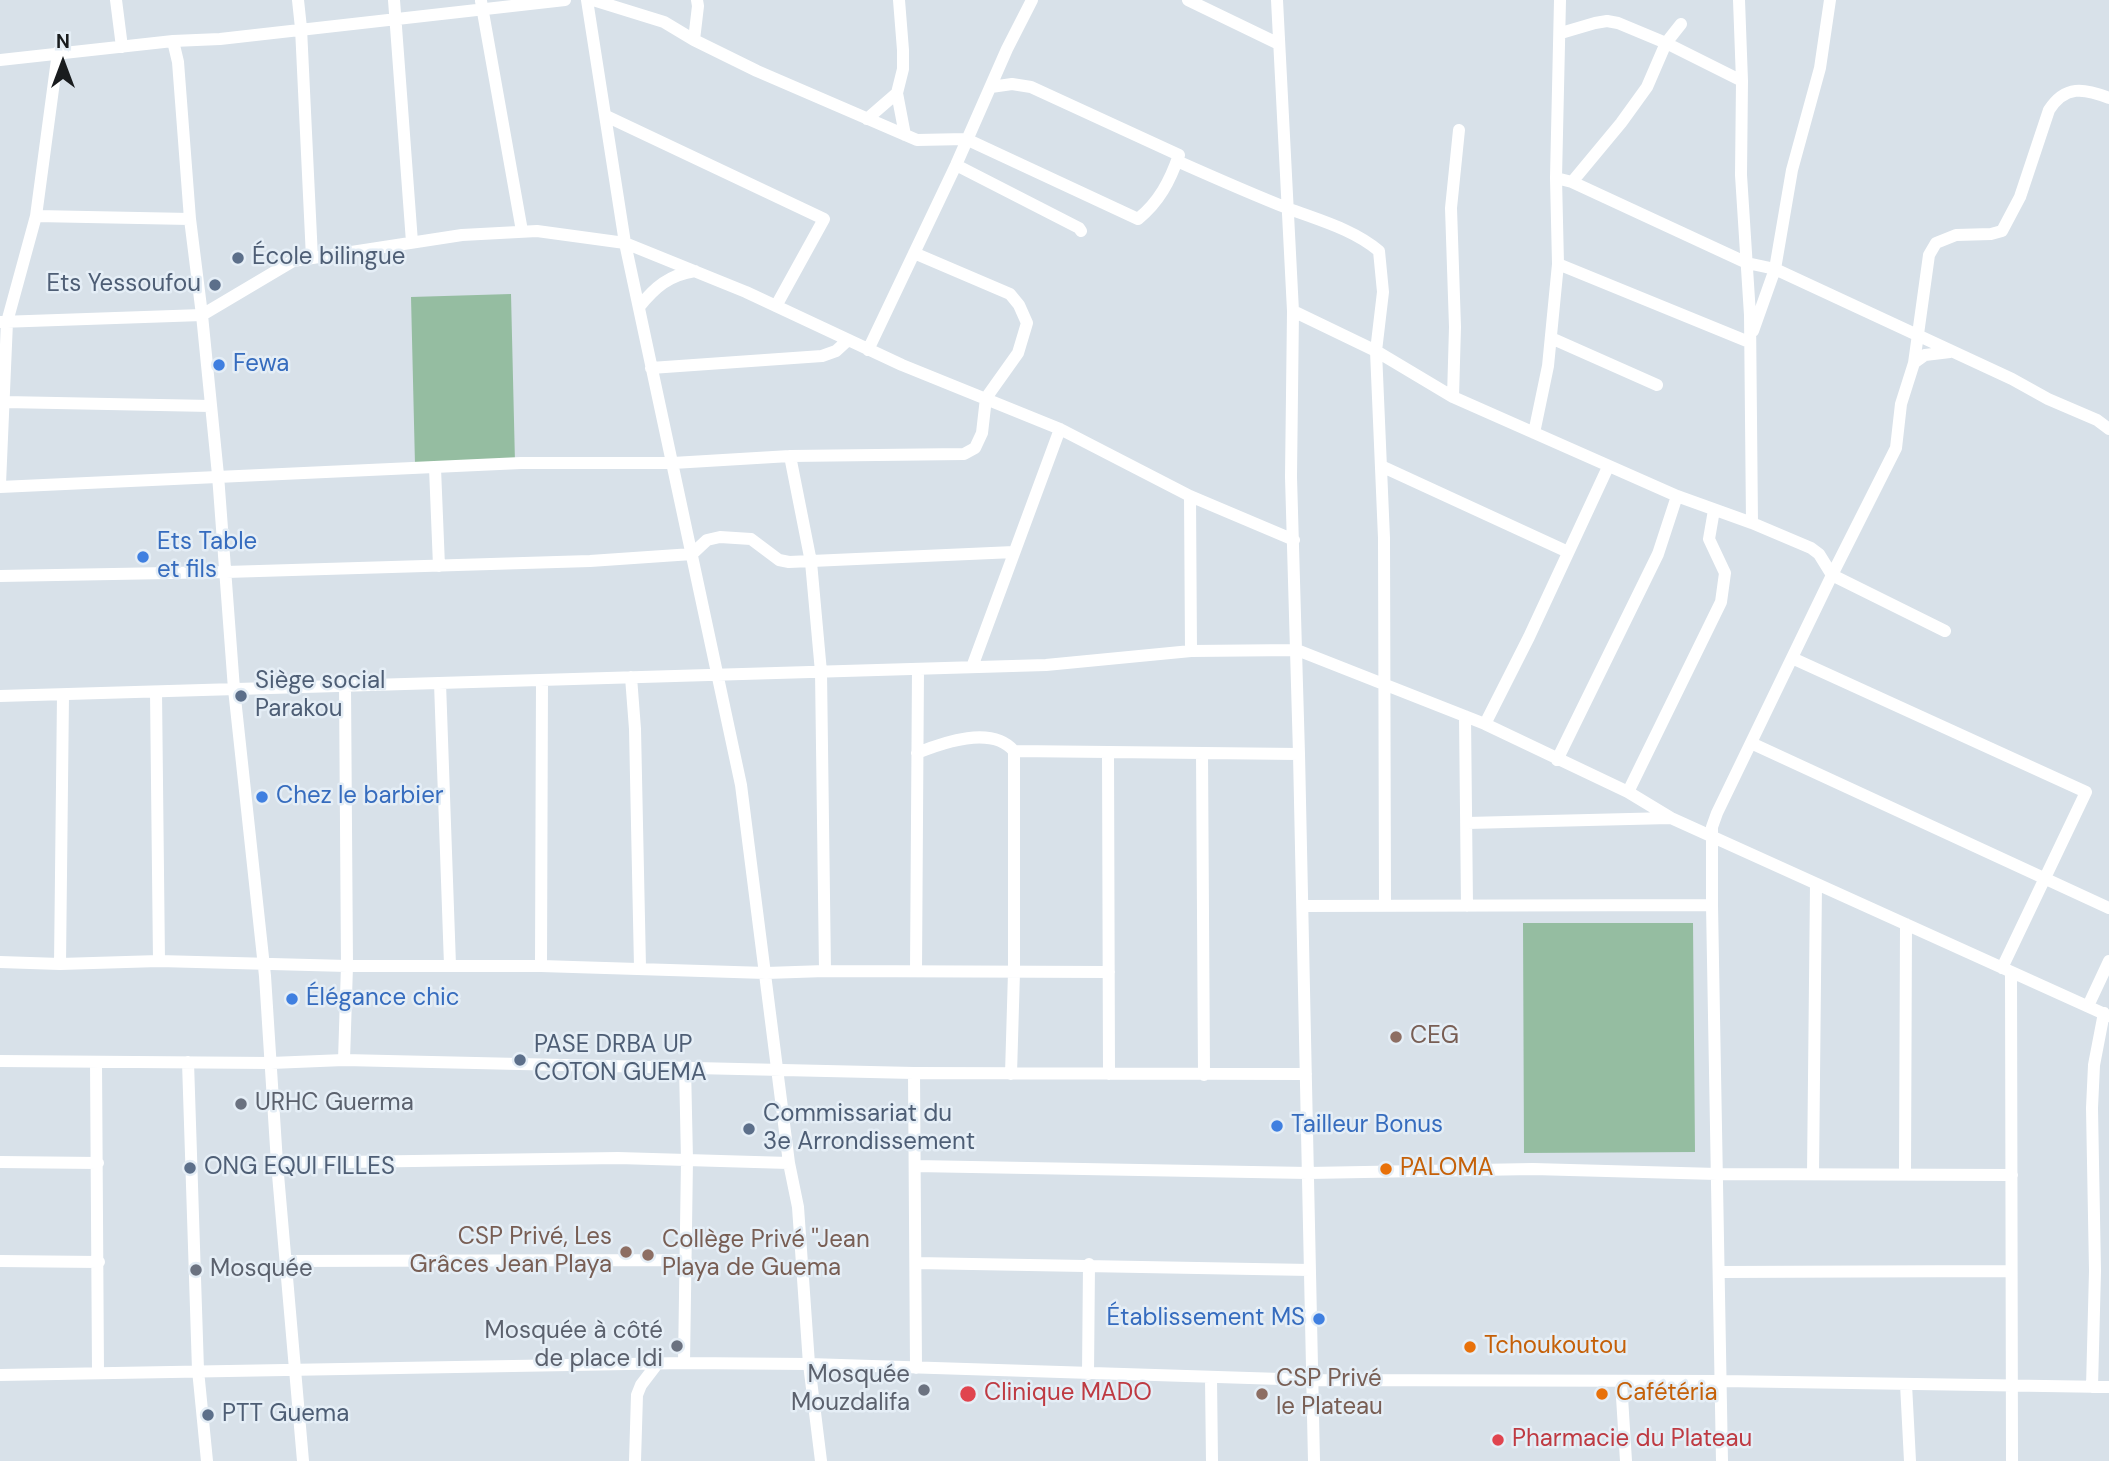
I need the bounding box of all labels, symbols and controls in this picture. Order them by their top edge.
north arrow [28,28,98,98]
text: N [56,29,70,54]
place label: École bilingue [252,244,405,272]
marker: École bilingue [230,250,246,266]
place label: Ets Yessoufou [46,271,201,299]
marker: Ets Yessoufou [207,277,223,293]
place label: Fewa [233,351,289,379]
marker: Fewa [211,357,227,373]
place label: Ets Table et fils [157,529,257,585]
marker: Ets Table et fils [135,549,151,565]
place label: Siège social Parakou [255,668,385,724]
marker: Siège social Parakou [233,688,249,704]
place label: Chez le barbier [276,783,444,811]
marker: Chez le barbier [254,789,270,805]
place label: Élégance chic [306,985,459,1013]
marker: Élégance chic [284,991,300,1007]
place label: CEG [1410,1023,1459,1051]
marker: CEG [1388,1029,1404,1045]
place label: PASE DRBA UP COTON GUEMA [534,1032,707,1088]
marker: PASE DRBA UP COTON GUEMA [512,1052,528,1068]
place label: URHC Guerma [255,1090,414,1118]
marker: URHC Guerma [233,1096,249,1112]
place label: Commissariat du 3e Arrondissement [763,1101,975,1157]
place label: Tailleur Bonus [1291,1112,1443,1140]
marker: Tailleur Bonus [1269,1118,1285,1134]
marker: Commissariat du 3e Arrondissement [741,1121,757,1137]
place label: ONG EQUI FILLES [204,1154,395,1182]
place label: PALOMA [1400,1155,1494,1183]
marker: ONG EQUI FILLES [182,1160,198,1176]
marker: PALOMA [1378,1161,1394,1177]
place label: CSP Privé, Les Grâces Jean Playa [410,1224,612,1280]
place label: Collège Privé ''Jean Playa de Guema [662,1227,870,1283]
marker: CSP Privé, Les Grâces Jean Playa [618,1244,634,1260]
marker: Collège Privé ''Jean Playa de Guema [640,1247,656,1263]
place label: Mosquée [210,1256,313,1284]
marker: Mosquée [188,1262,204,1278]
place label: Établissement MS [1106,1305,1305,1333]
marker: Établissement MS [1311,1311,1327,1327]
place label: Mosquée à côté de place Idi [484,1318,663,1374]
place label: Tchoukoutou [1484,1333,1627,1361]
marker: Mosquée à côté de place Idi [669,1338,685,1354]
marker: Tchoukoutou [1462,1339,1478,1355]
place label: Mosquée Mouzdalifa [791,1362,910,1418]
place label: CSP Privé le Plateau [1276,1366,1383,1422]
place label: Clinique MADO [984,1380,1152,1408]
place label: Cafétéria [1616,1380,1718,1408]
marker: Mosquée Mouzdalifa [916,1382,932,1398]
marker: Clinique MADO [958,1384,978,1404]
marker: CSP Privé le Plateau [1254,1386,1270,1402]
marker: Cafétéria [1594,1386,1610,1402]
place label: PTT Guema [222,1401,349,1429]
marker: PTT Guema [200,1407,216,1423]
place label: Pharmacie du Plateau [1512,1426,1752,1454]
marker: Pharmacie du Plateau [1490,1432,1506,1448]

